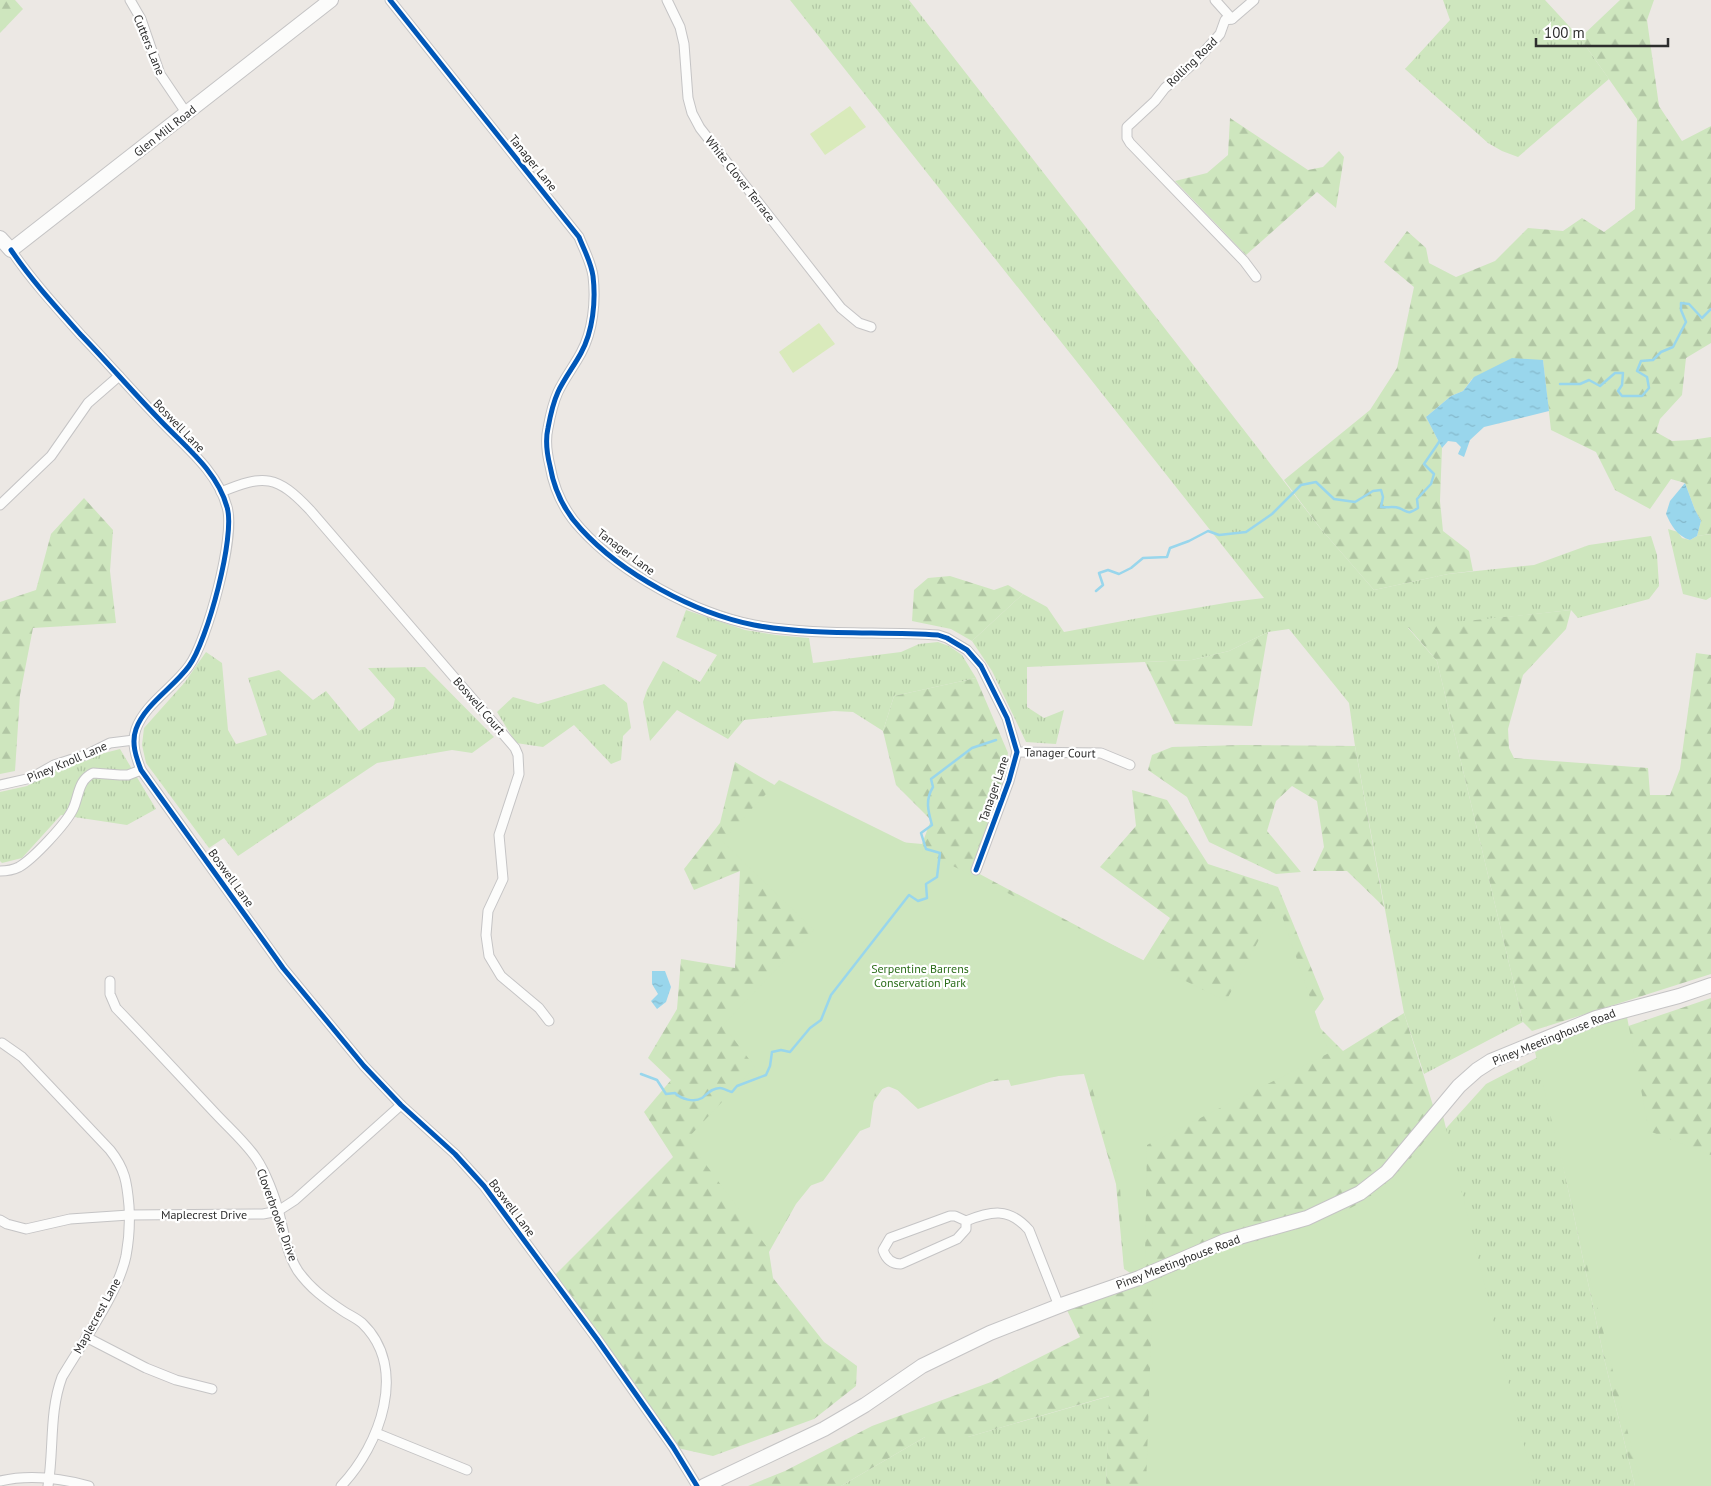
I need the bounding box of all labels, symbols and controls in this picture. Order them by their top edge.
street label: Cutters Lane [130,12,168,77]
scale bar [1536,15,1668,47]
text: 100 m [1544,23,1585,42]
street label: Rolling Road [1163,34,1220,90]
street label: Glen Mill Road [131,102,199,160]
street label: Tanager Lane [506,131,561,194]
street label: White Clover Terrace [702,133,779,225]
street label: Boswell Lane [150,396,208,455]
street label: Tanager Lane [595,525,658,578]
street label: Boswell Court [450,674,508,738]
street label: Piney Knoll Lane [25,738,109,785]
street label: Tanager Court [1024,744,1096,761]
street label: Tanager Lane [975,754,1012,824]
street label: Boswell Lane [205,846,257,910]
park label: Serpentine Barrens Conservation Park [871,961,969,990]
street label: Piney Meetinghouse Road [1490,1005,1618,1068]
street label: Cloverbrooke Drive [254,1166,301,1263]
street label: Boswell Lane [486,1176,539,1239]
street label: Maplecrest Drive [161,1207,247,1222]
street label: Piney Meetinghouse Road [1114,1231,1242,1292]
street label: Maplecrest Lane [70,1275,123,1356]

